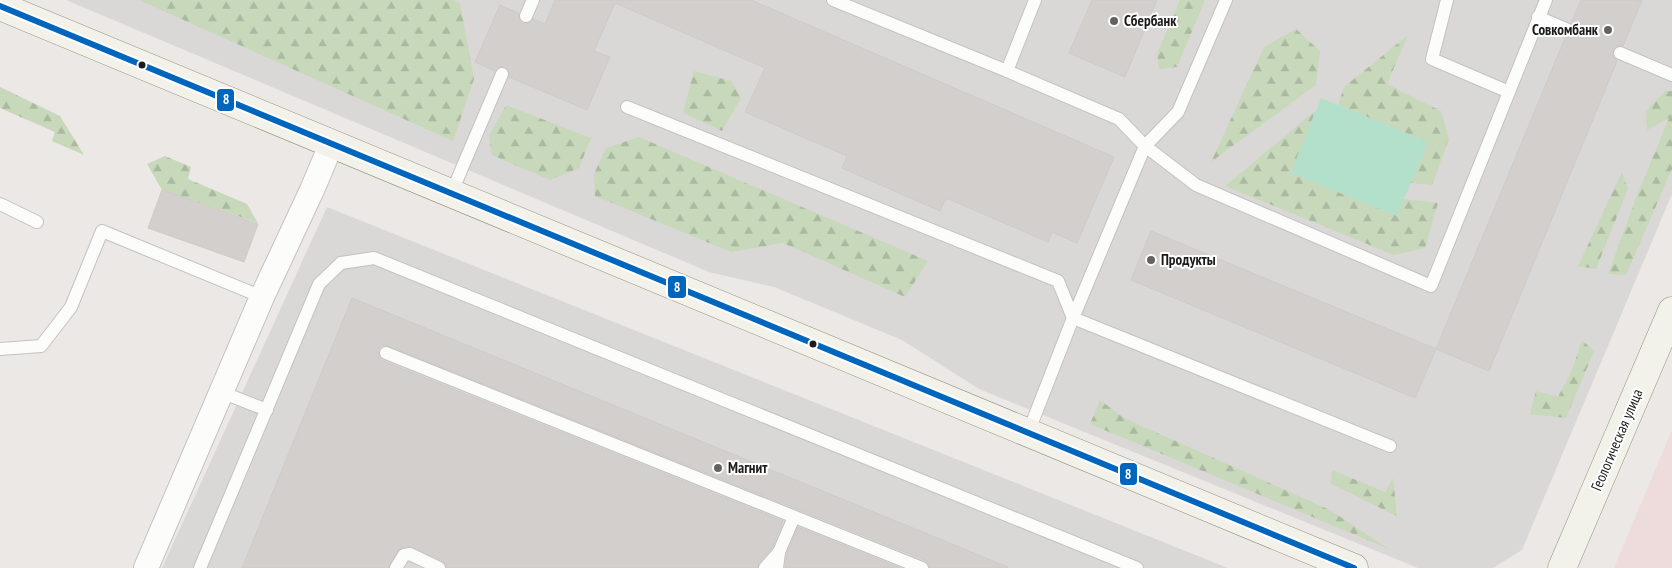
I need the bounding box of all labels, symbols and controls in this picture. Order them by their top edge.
place label: Сбербанк [1124,11,1177,30]
marker: Сбербанк [1108,15,1120,27]
place label: Совкомбанк [1532,20,1599,39]
marker: Совкомбанк [1602,24,1614,36]
unlabelled marker [137,60,147,70]
line badge: 8 [216,88,235,112]
text: 8 [223,90,229,108]
place label: Продукты [1161,250,1216,269]
marker: Продукты [1145,254,1157,266]
line badge: 8 [667,275,687,299]
text: 8 [674,278,680,296]
unlabelled marker [808,339,818,349]
street label: Геологическая улица [1586,386,1647,494]
place label: Магнит [728,458,768,477]
marker: Магнит [712,462,724,474]
line badge: 8 [1119,462,1138,486]
text: 8 [1125,465,1131,483]

